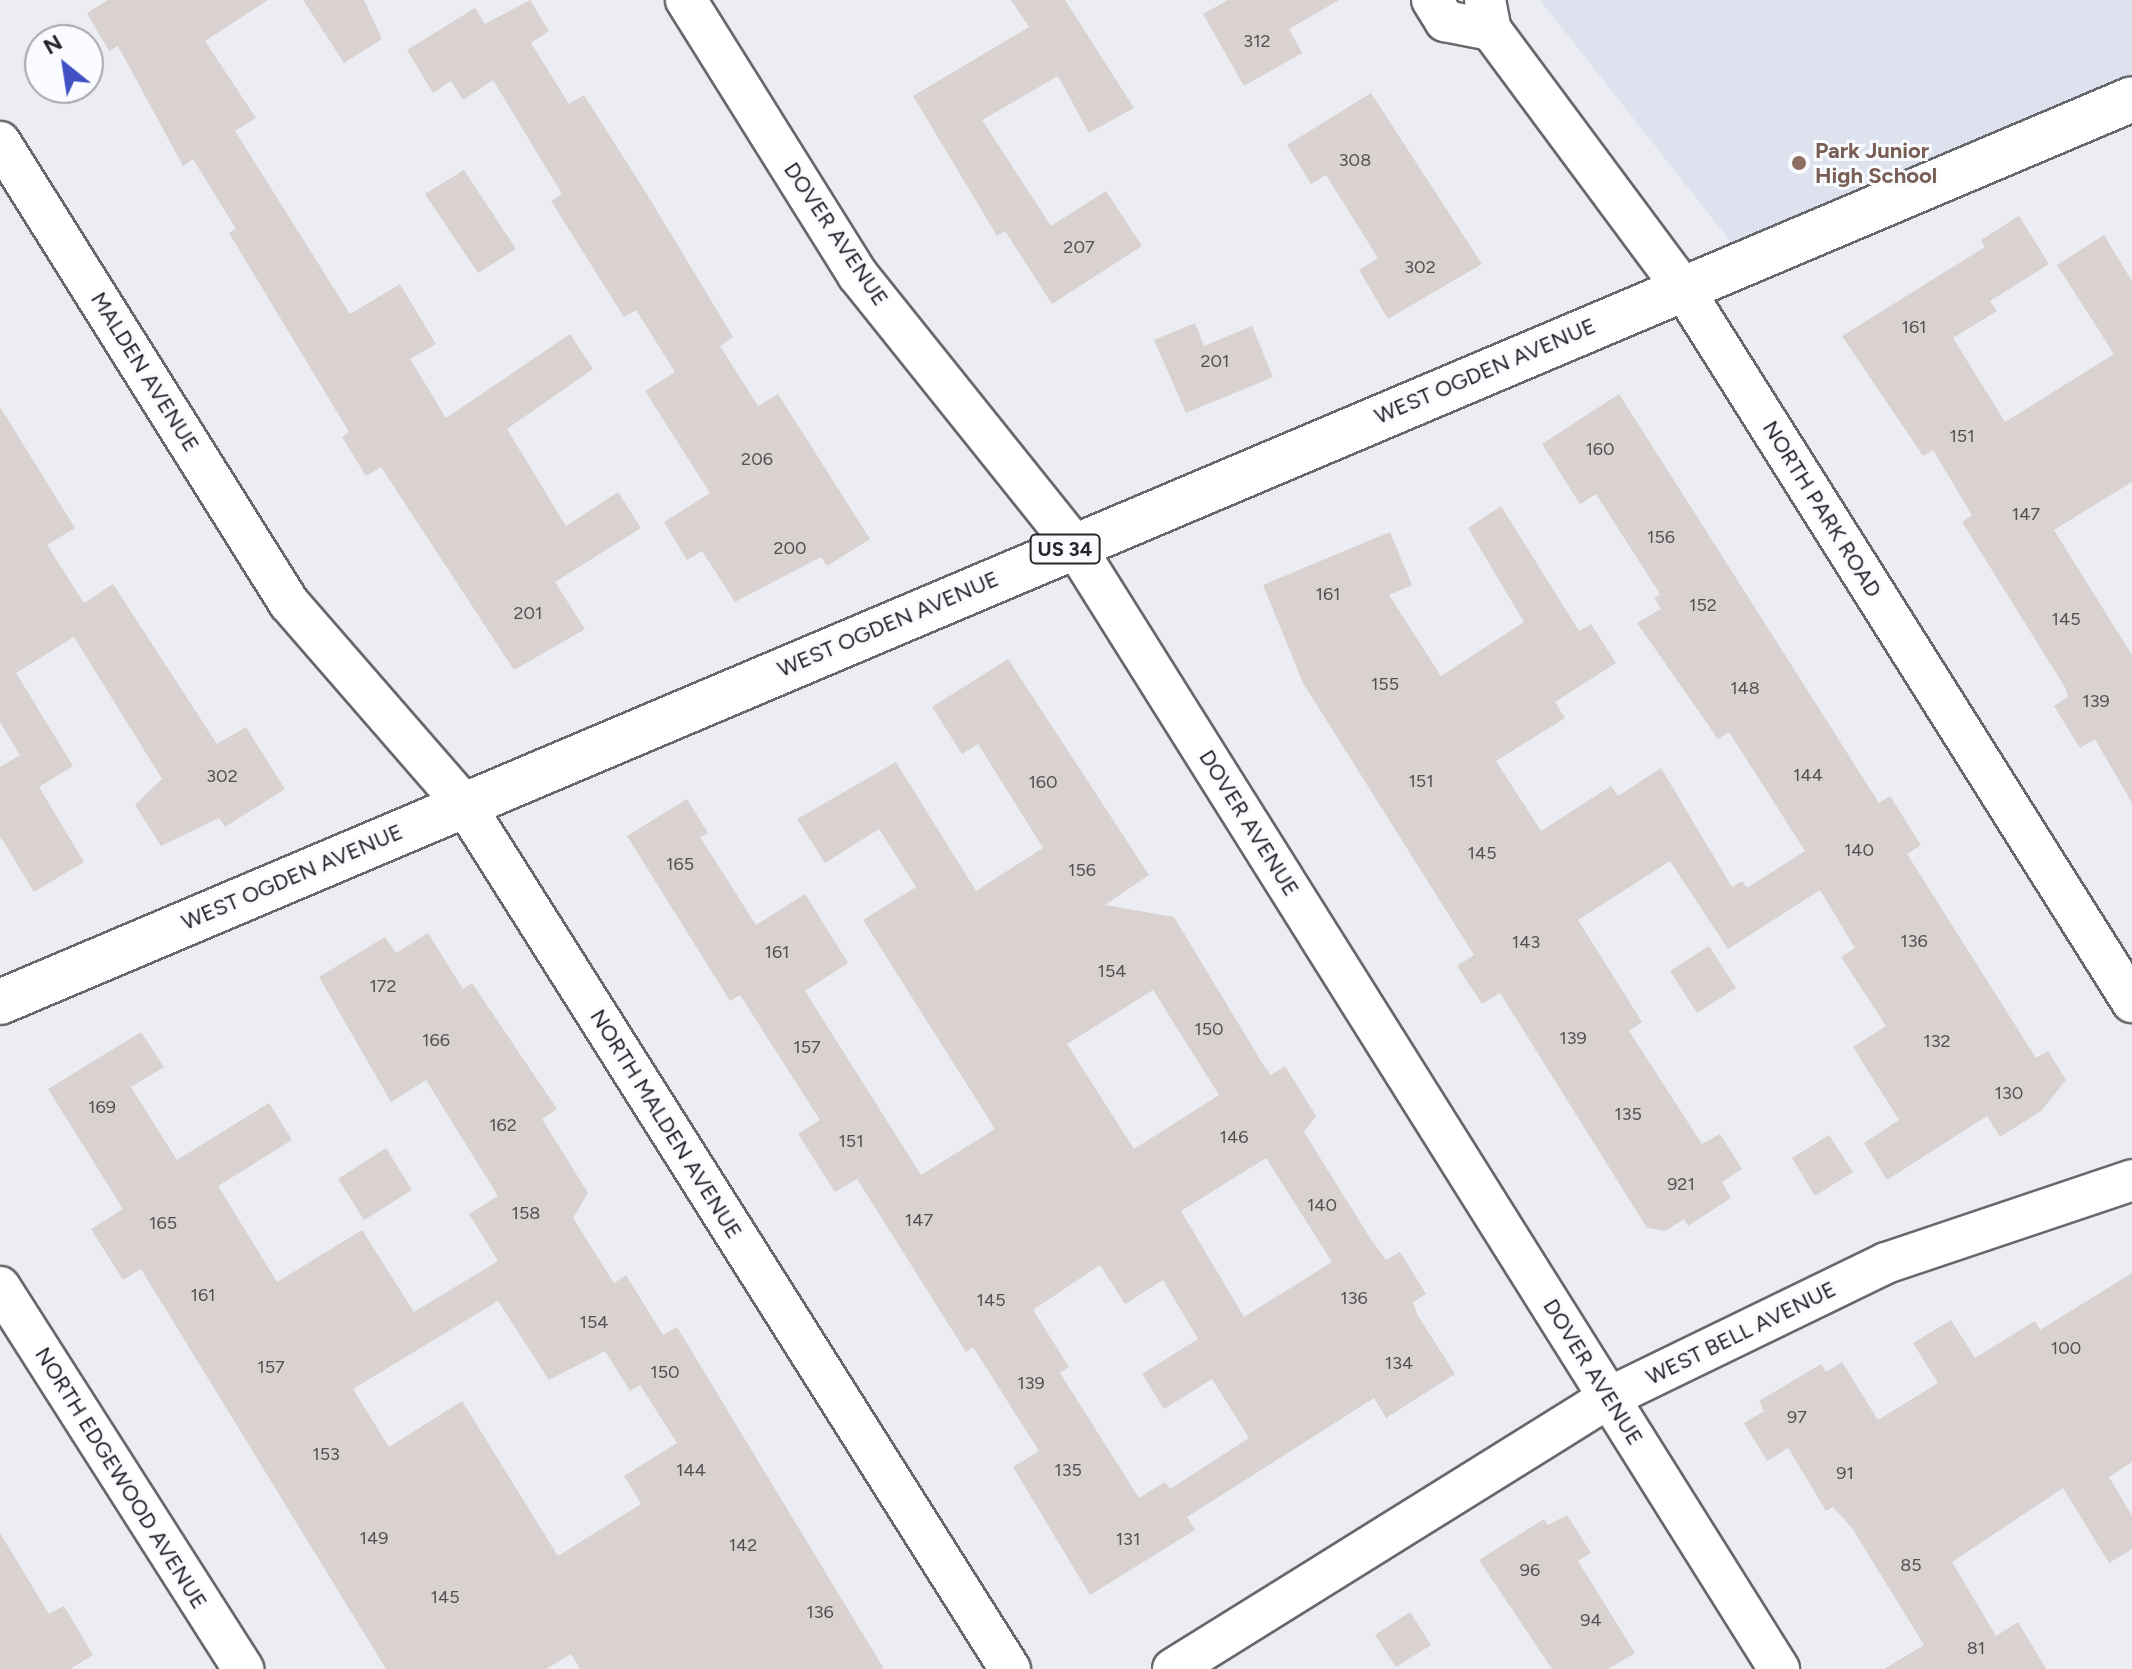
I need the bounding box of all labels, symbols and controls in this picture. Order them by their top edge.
north arrow [24,24,104,104]
text: N [39,29,67,60]
house number: 312 [1243,30,1271,52]
place label: Park Junior High School [1815,137,1937,188]
house number: 308 [1339,149,1371,171]
marker: Park Junior High School [1790,154,1808,172]
street label: DOVER AVENUE [778,157,894,311]
house number: 207 [1063,236,1095,258]
house number: 302 [1404,256,1436,278]
street label: MALDEN AVENUE [85,287,205,457]
street label: WEST OGDEN AVENUE [1371,312,1599,430]
house number: 161 [1901,316,1927,338]
house number: 201 [1200,350,1230,372]
street label: NORTH PARK ROAD [1757,416,1887,602]
house number: 151 [1949,425,1975,447]
house number: 160 [1585,438,1615,460]
house number: 206 [741,448,773,470]
house number: 147 [2012,503,2040,525]
house number: 156 [1647,526,1675,548]
road number: US 34 [1029,533,1101,565]
house number: 200 [773,537,807,559]
street label: WEST OGDEN AVENUE [774,565,1002,683]
house number: 161 [1315,583,1341,605]
house number: 152 [1689,594,1717,616]
house number: 201 [513,602,543,624]
house number: 145 [2052,608,2080,630]
house number: 155 [1371,673,1399,695]
house number: 148 [1730,677,1760,699]
house number: 139 [2082,690,2110,712]
street label: DOVER AVENUE [1193,745,1305,901]
house number: 144 [1793,764,1823,786]
house number: 302 [206,765,238,787]
house number: 151 [1408,770,1434,792]
house number: 160 [1028,771,1058,793]
street label: WEST OGDEN AVENUE [178,818,406,936]
house number: 140 [1844,839,1874,861]
house number: 145 [1468,842,1496,864]
house number: 165 [666,853,694,875]
house number: 156 [1068,859,1096,881]
house number: 136 [1900,930,1928,952]
house number: 143 [1512,931,1540,953]
house number: 161 [764,941,790,963]
house number: 154 [1098,960,1126,982]
house number: 172 [369,975,397,997]
street label: NORTH MALDEN AVENUE [585,1005,747,1243]
house number: 150 [1194,1018,1224,1040]
house number: 139 [1559,1027,1587,1049]
house number: 166 [422,1029,450,1051]
house number: 132 [1923,1030,1951,1052]
house number: 157 [793,1036,821,1058]
house number: 130 [1995,1082,2023,1104]
house number: 169 [88,1096,116,1118]
house number: 135 [1614,1103,1642,1125]
house number: 162 [489,1114,517,1136]
house number: 146 [1220,1126,1248,1148]
house number: 151 [838,1130,864,1152]
house number: 921 [1667,1173,1695,1195]
house number: 140 [1307,1194,1337,1216]
house number: 158 [512,1202,540,1224]
house number: 147 [905,1209,933,1231]
house number: 165 [149,1212,177,1234]
street label: WEST BELL AVENUE [1642,1276,1840,1390]
house number: 161 [190,1284,216,1306]
house number: 136 [1340,1287,1368,1309]
house number: 145 [977,1289,1005,1311]
street label: DOVER AVENUE [1537,1294,1649,1450]
house number: 154 [580,1311,608,1333]
house number: 100 [2051,1337,2081,1359]
street label: NORTH EDGEWOOD AVENUE [29,1342,213,1614]
house number: 134 [1385,1352,1413,1374]
house number: 157 [257,1356,285,1378]
house number: 150 [650,1361,680,1383]
house number: 139 [1017,1372,1045,1394]
house number: 97 [1787,1406,1807,1428]
house number: 153 [312,1443,340,1465]
house number: 144 [676,1459,706,1481]
house number: 135 [1054,1459,1082,1481]
house number: 91 [1836,1462,1854,1484]
house number: 149 [360,1527,388,1549]
house number: 131 [1116,1528,1140,1550]
house number: 142 [729,1534,757,1556]
house number: 85 [1900,1554,1922,1576]
house number: 96 [1520,1559,1540,1581]
house number: 145 [431,1586,459,1608]
house number: 136 [806,1601,834,1623]
house number: 94 [1580,1609,1602,1631]
house number: 81 [1967,1637,1985,1659]

